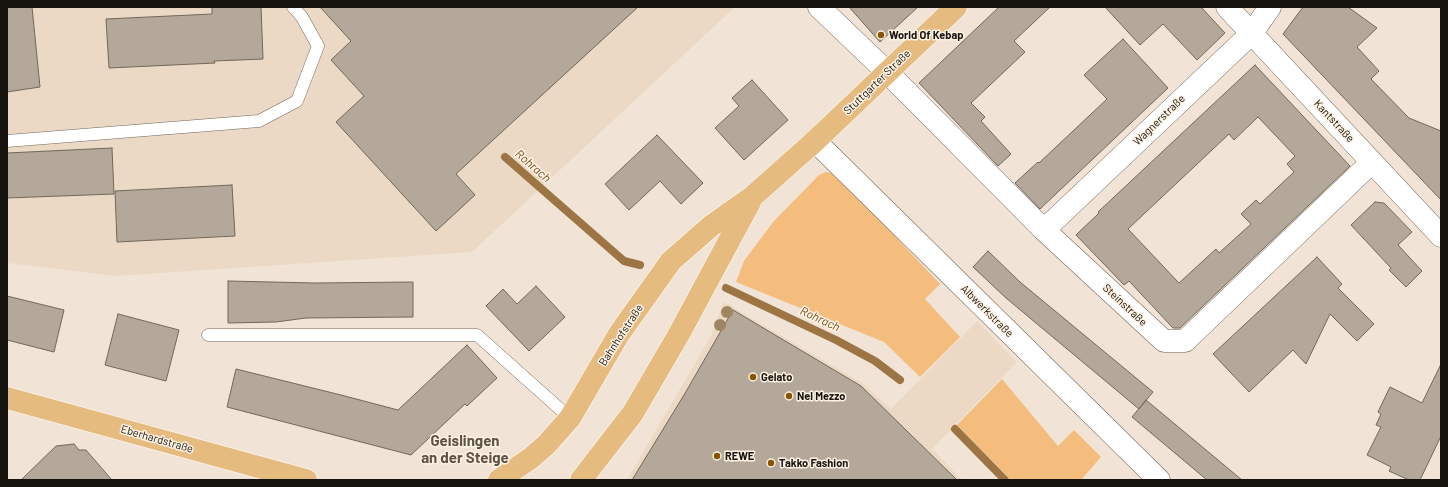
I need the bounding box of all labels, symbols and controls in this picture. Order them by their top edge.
place label: World Of Kebap [889,28,963,42]
marker: World Of Kebap [876,30,886,40]
street label: Stuttgarter Straße [841,47,913,117]
street label: Wagnerstraße [1130,92,1188,148]
street label: Kantstraße [1311,97,1357,145]
water label: Rohrach [512,147,554,185]
street label: Steinstraße [1100,281,1150,329]
street label: Albwerkstraße [958,282,1016,340]
street label: Bahnhofstraße [596,302,646,368]
water label: Rohrach [798,303,842,335]
place label: Gelato [761,370,792,384]
marker: Gelato [748,372,758,382]
place label: Nel Mezzo [797,389,845,403]
marker: Nel Mezzo [784,391,794,401]
street label: Eberhardstraße [119,422,195,456]
district label: Geislingen an der Steige [421,432,509,467]
place label: REWE [725,449,754,463]
marker: REWE [712,451,722,461]
place label: Takko Fashion [779,456,848,470]
marker: Takko Fashion [766,458,776,468]

